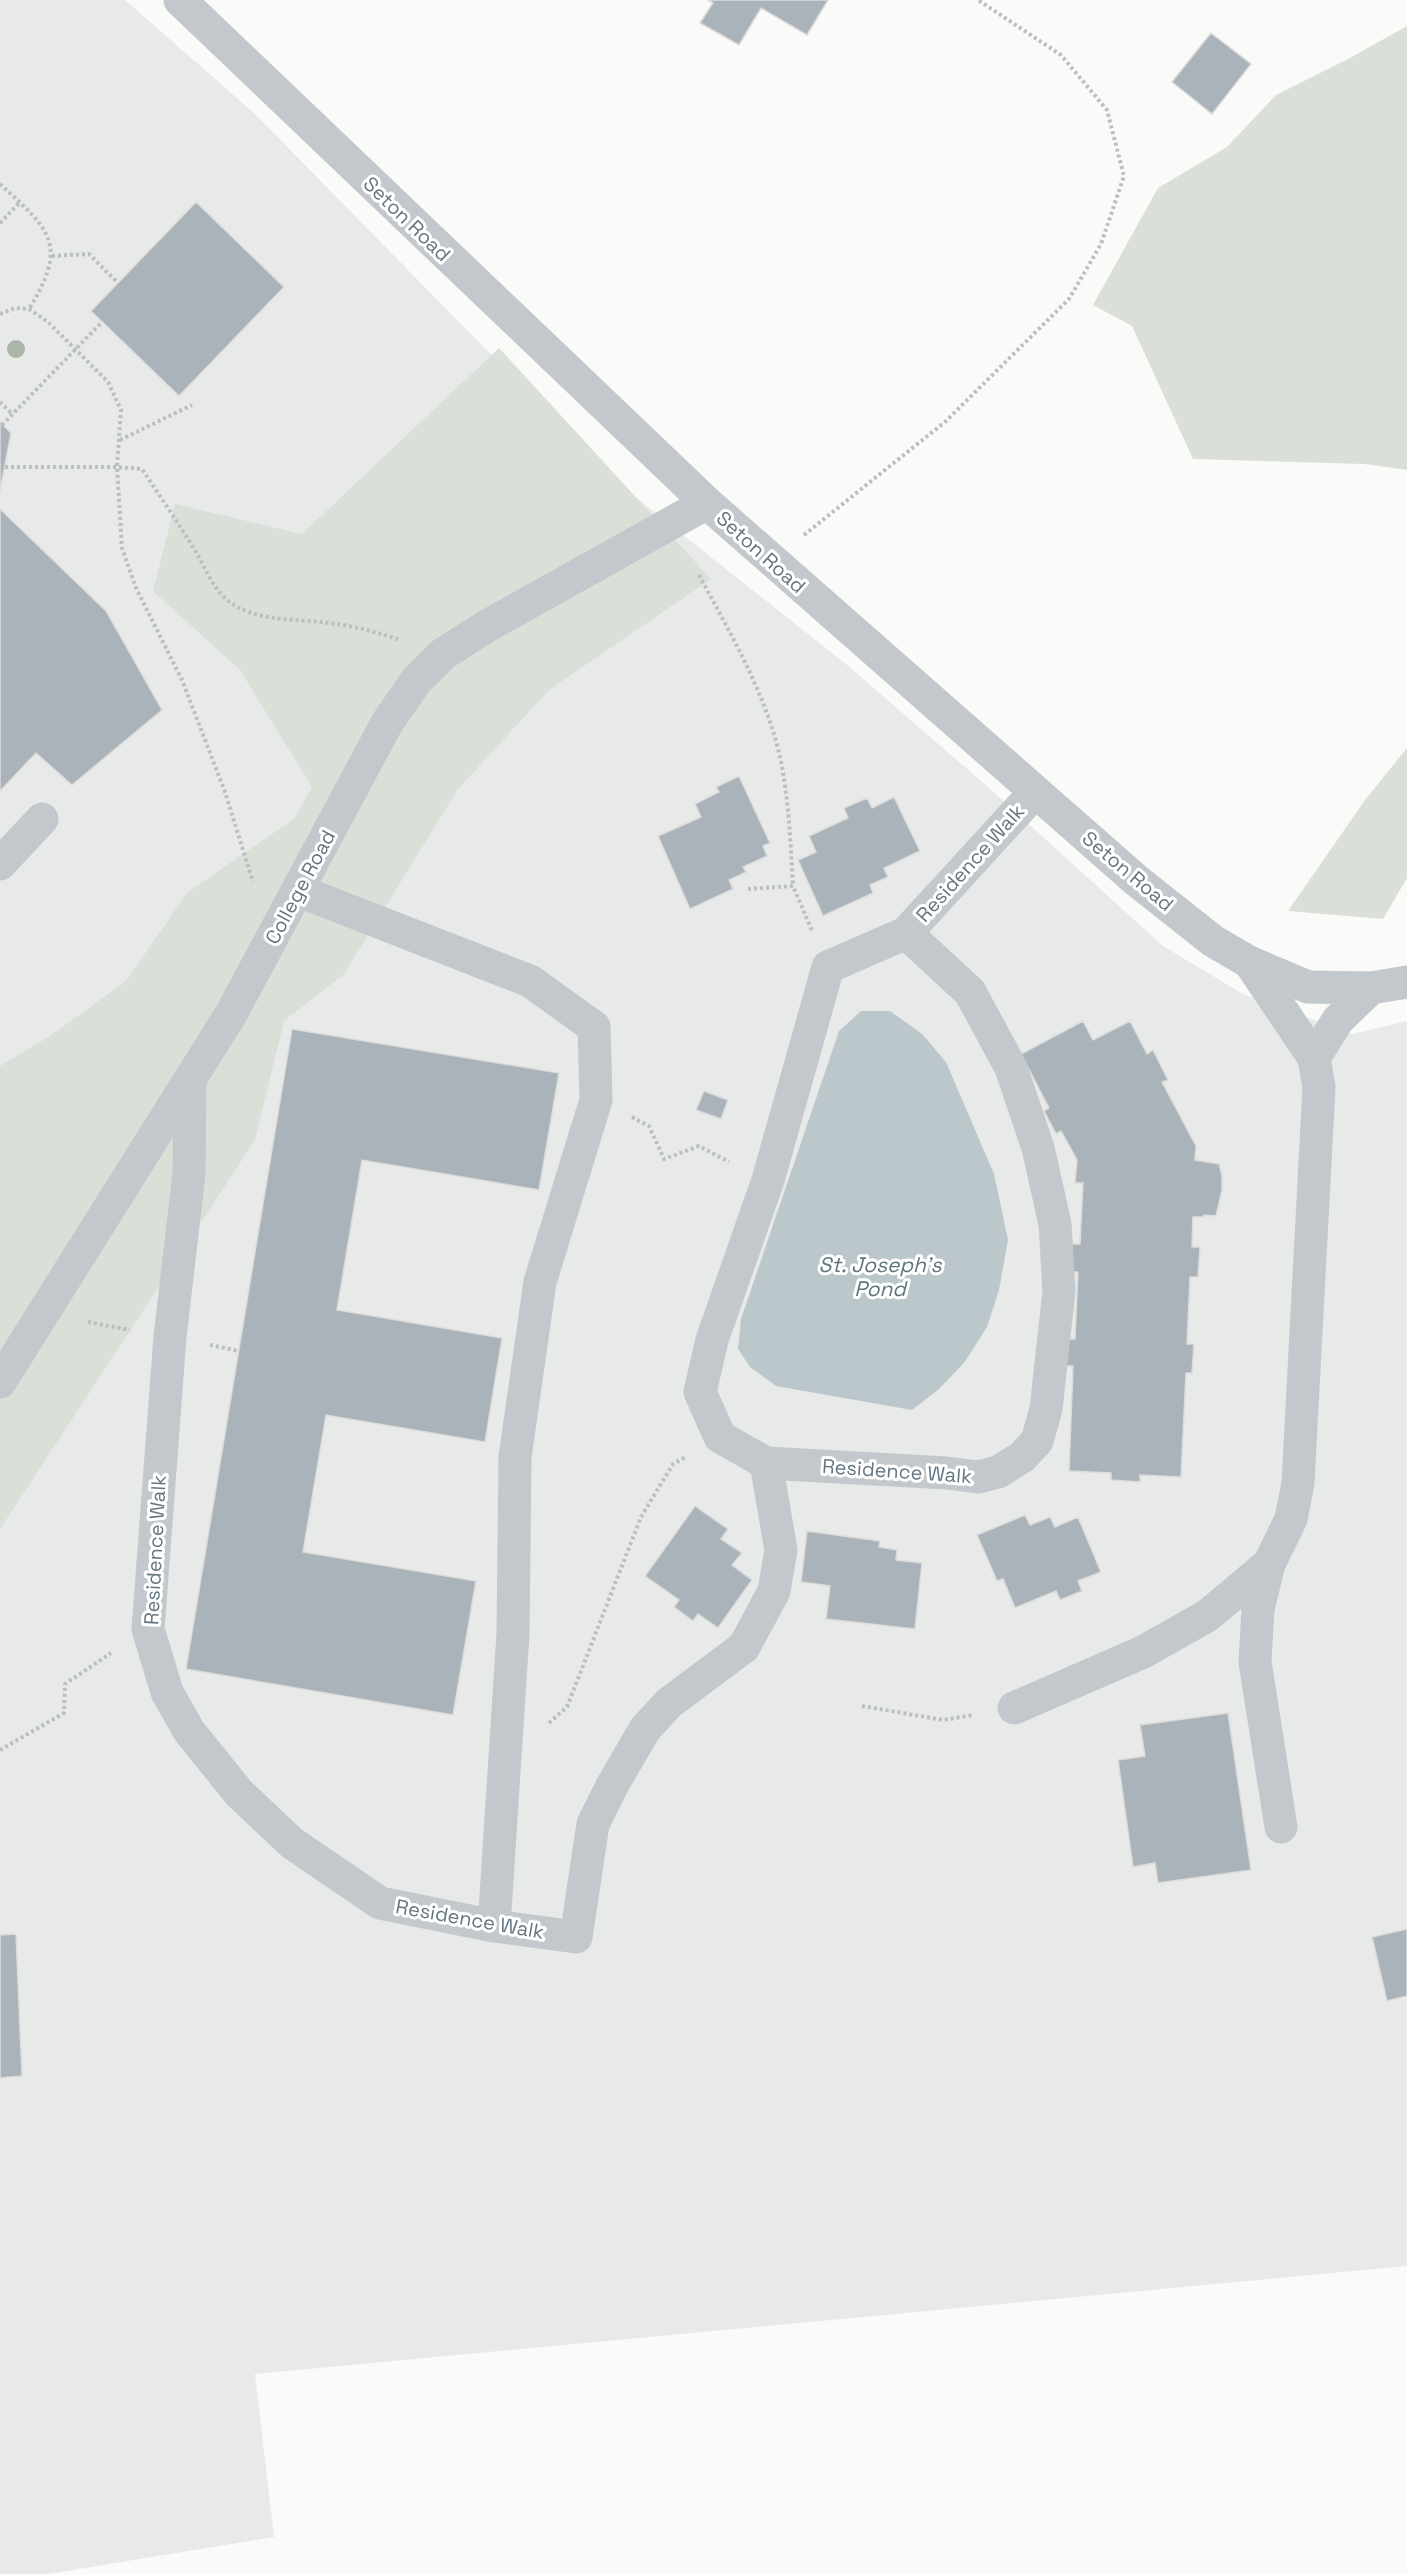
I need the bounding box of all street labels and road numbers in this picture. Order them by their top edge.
street label: Seton Road [358,171,456,267]
street label: Seton Road [711,505,811,599]
street label: Residence Walk [910,798,1030,927]
street label: College Road [259,825,341,949]
street label: Seton Road [1077,825,1179,917]
street label: Residence Walk [821,1453,973,1489]
street label: Residence Walk [138,1474,172,1626]
street label: Residence Walk [394,1893,546,1945]

